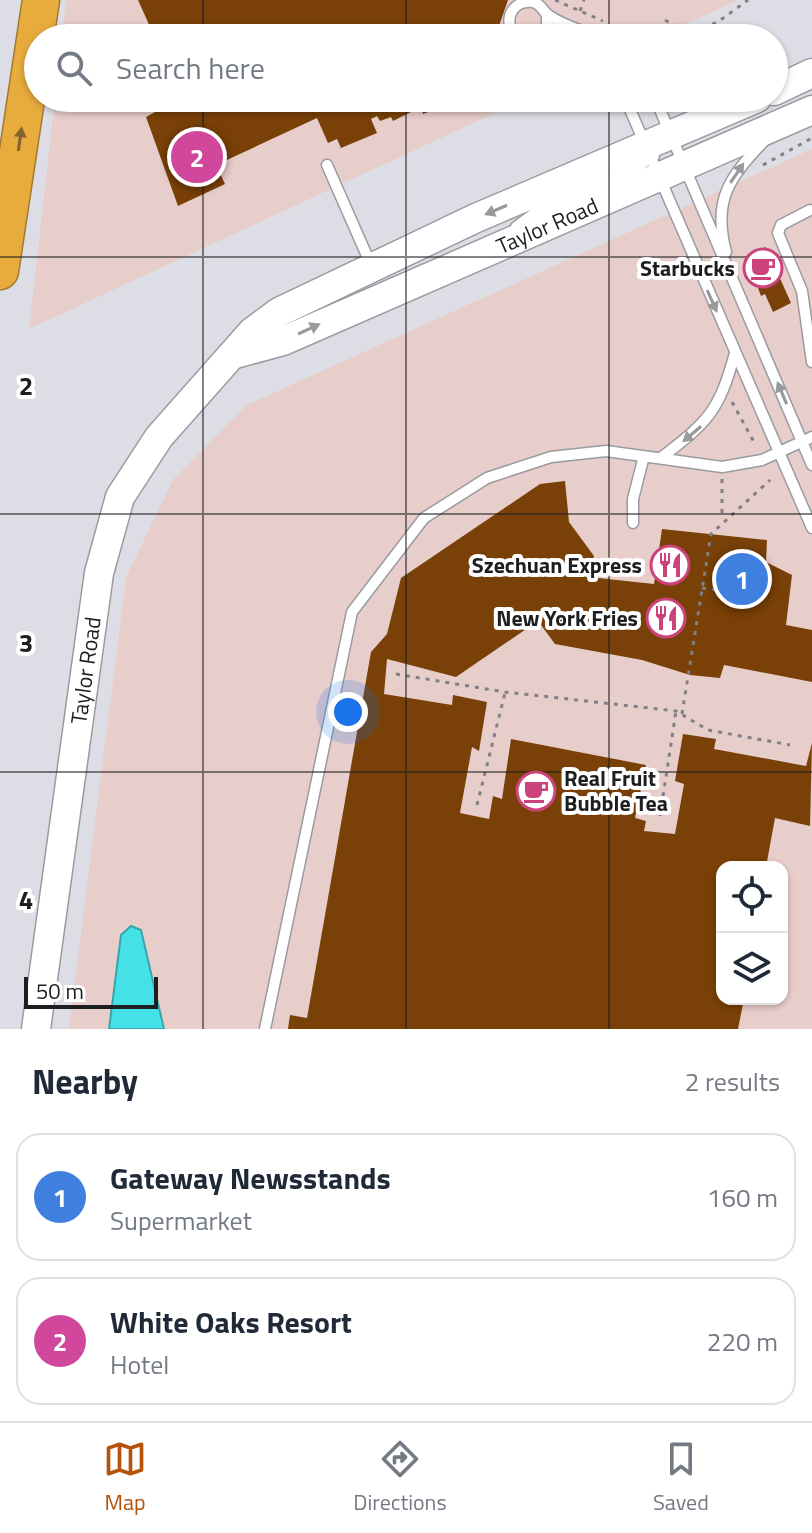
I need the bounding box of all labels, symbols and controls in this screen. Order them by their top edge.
search box [24,24,788,112]
text: Search here [116,45,265,91]
icon: search [52,46,96,90]
one-way arrow [14,126,27,151]
pin: 2 [171,127,223,187]
one-way arrow [729,163,744,184]
street label: Taylor Road [491,188,603,263]
one-way arrow [484,203,507,216]
cafe icon: Starbucks [742,247,784,289]
place label: Starbucks [640,251,735,285]
one-way arrow [705,289,718,313]
one-way arrow [297,322,320,336]
text: 2 [19,366,33,405]
one-way arrow [776,381,789,404]
one-way arrow [682,425,702,442]
restaurant icon: Szechuan Express [649,544,691,586]
place label: Szechuan Express [472,548,642,582]
pin: 1 [716,549,768,609]
restaurant icon: New York Fries [645,597,687,639]
place label: New York Fries [496,601,638,635]
street label: Taylor Road [61,615,110,726]
text: 3 [19,623,33,662]
your location [328,692,368,732]
place label: Real Fruit Bubble Tea [564,761,668,820]
cafe icon: Real Fruit Bubble Tea [515,770,557,812]
map controls [716,861,788,1005]
button: locate [716,861,788,933]
text: 4 [19,880,33,919]
button: layers [716,933,788,1005]
scale bar [24,973,158,1009]
text: 50 m [36,974,84,1008]
text: Nearby [32,1055,138,1107]
text: 2 results [685,1062,780,1101]
text: Gateway Newsstands [110,1155,391,1201]
text: 1 [53,1178,67,1217]
text: 160 m [707,1178,778,1217]
text: Supermarket [110,1201,252,1240]
text: White Oaks Resort [110,1299,352,1345]
text: 2 [53,1322,67,1361]
text: 220 m [707,1322,778,1361]
text: Hotel [110,1345,169,1384]
tab: Map [103,1437,147,1519]
tab: Directions [353,1437,447,1519]
tab: Saved [653,1437,709,1519]

